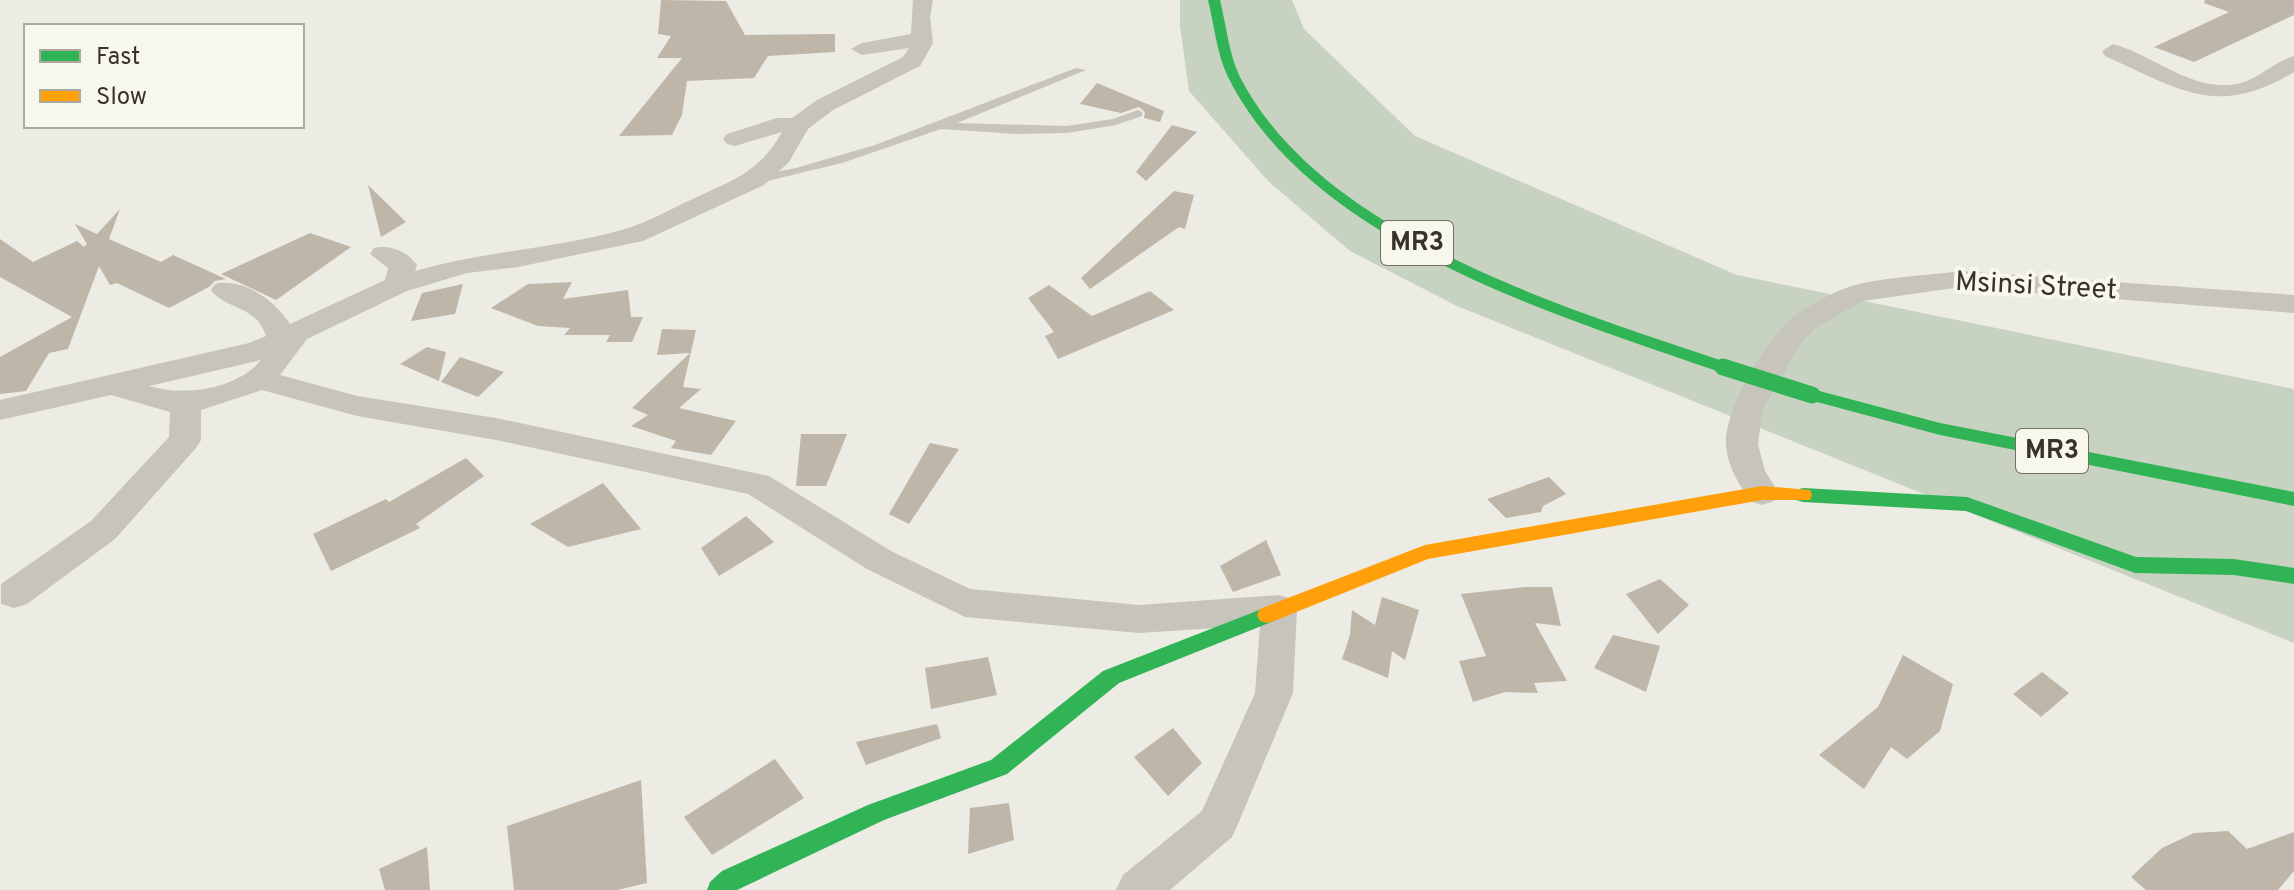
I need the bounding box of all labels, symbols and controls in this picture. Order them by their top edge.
legend [24,24,304,128]
text: Fast [96,43,140,73]
text: Slow [96,83,147,113]
road number: MR3 [1381,221,1453,265]
street label: Msinsi Street [1954,265,2118,309]
road number: MR3 [2016,429,2088,473]

